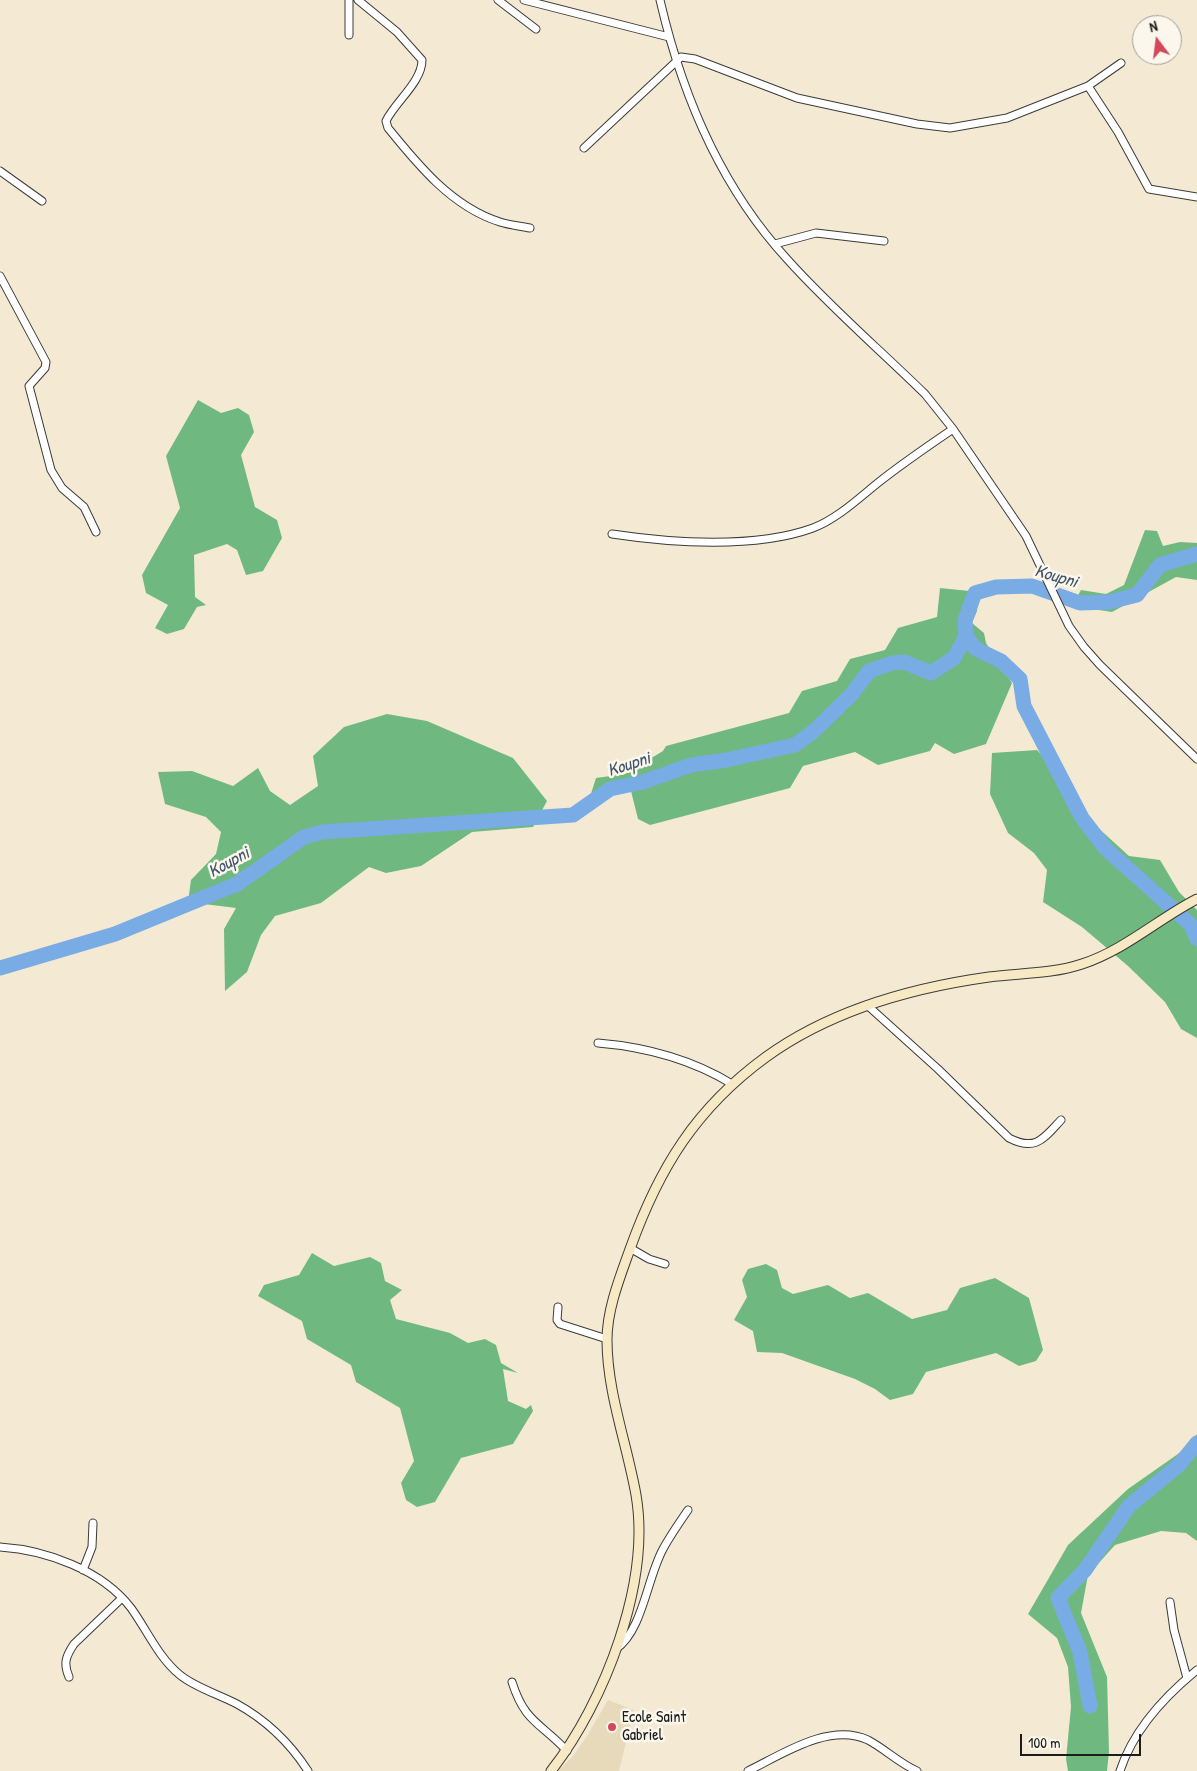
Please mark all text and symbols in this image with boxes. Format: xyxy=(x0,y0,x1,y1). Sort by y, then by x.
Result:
north arrow xyxy=(1132,15,1182,65)
text: N xyxy=(1147,16,1159,36)
water label: Koupni xyxy=(1032,561,1080,593)
water label: Koupni xyxy=(605,748,653,782)
water label: Koupni xyxy=(205,843,253,883)
place label: Ecole Saint Gabriel xyxy=(622,1708,686,1746)
marker: Ecole Saint Gabriel xyxy=(606,1721,618,1733)
scale bar xyxy=(1022,1724,1143,1756)
text: 100 m xyxy=(1028,1732,1061,1753)

